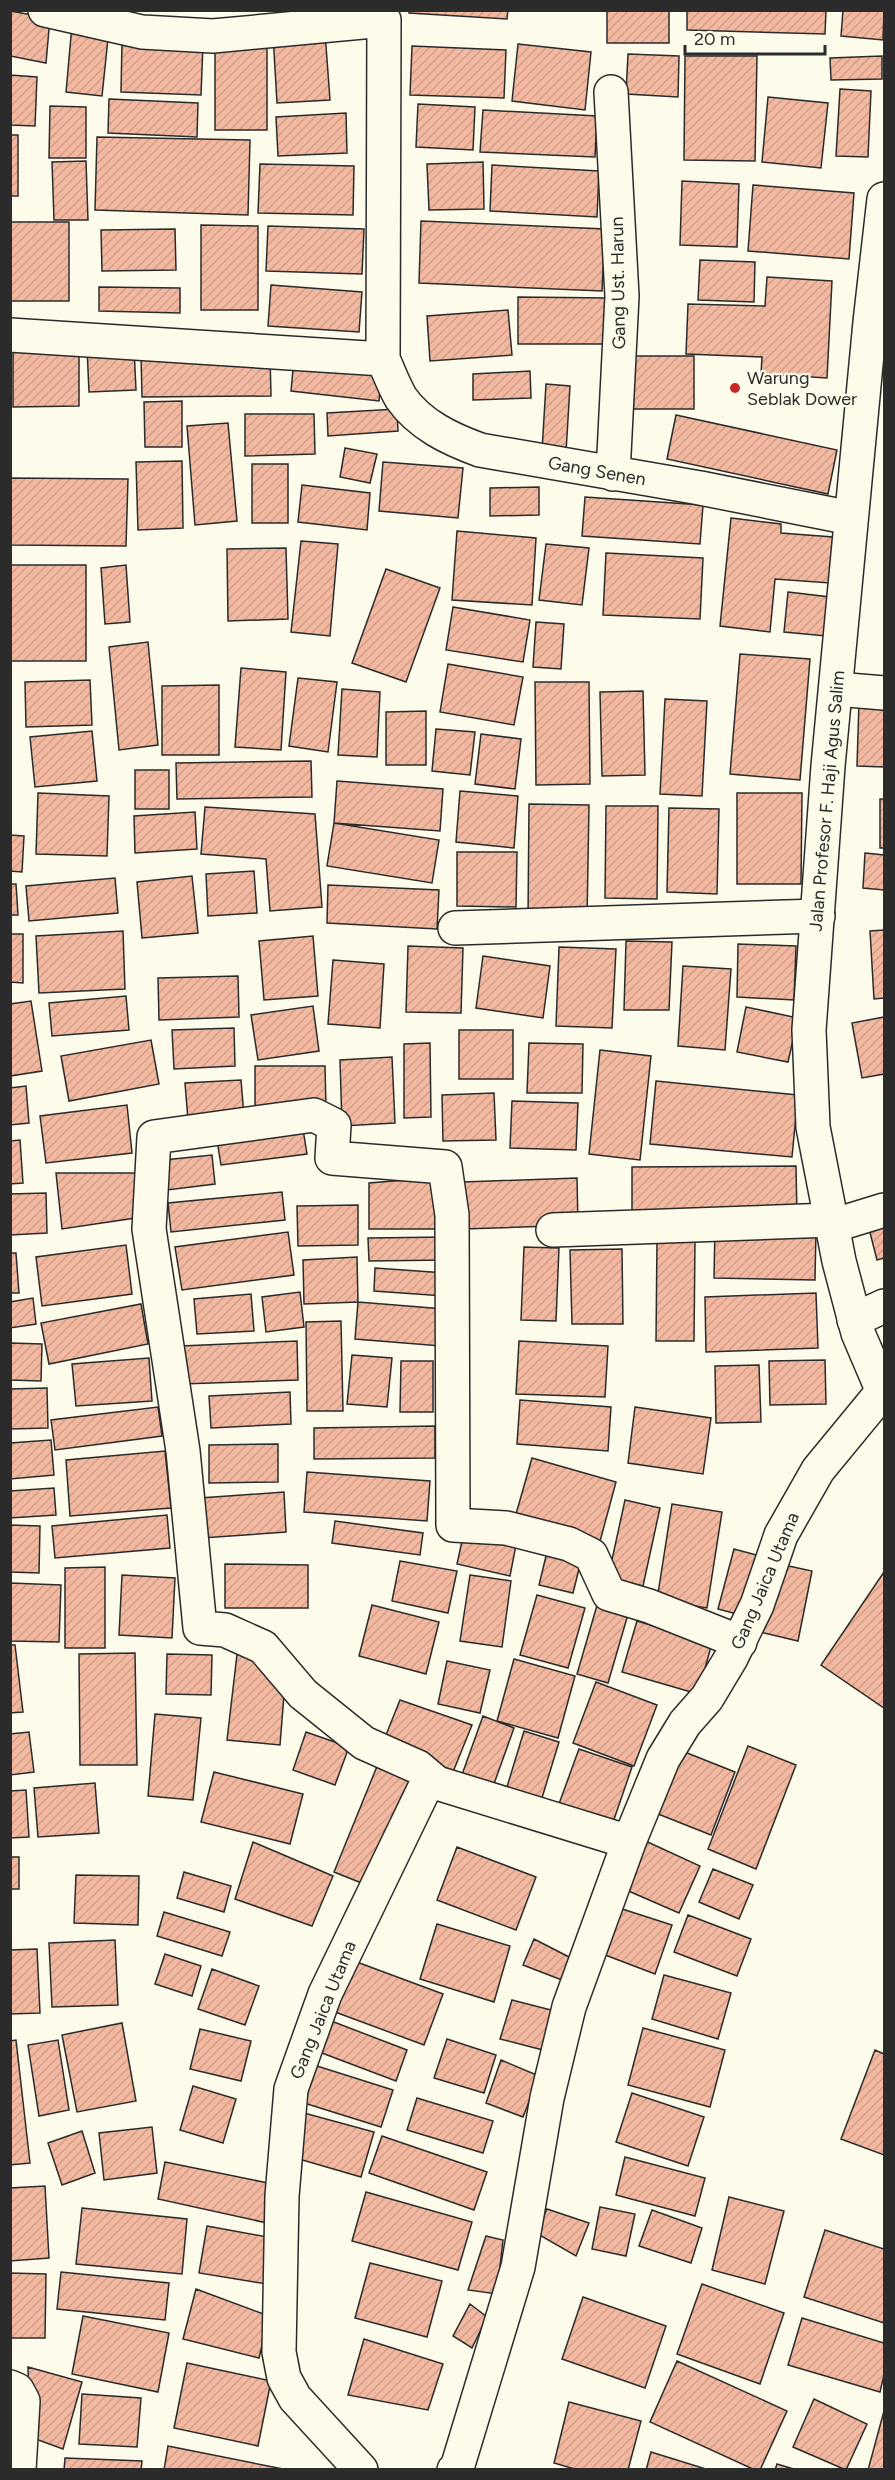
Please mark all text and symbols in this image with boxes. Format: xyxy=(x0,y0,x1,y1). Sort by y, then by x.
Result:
scale bar xyxy=(685,18,824,56)
text: 20 m xyxy=(694,28,735,50)
street label: Gang Ust. Harun xyxy=(606,216,630,350)
place label: Warung Seblak Dower xyxy=(747,367,857,410)
marker: Warung Seblak Dower xyxy=(728,381,742,395)
street label: Gang Senen xyxy=(546,452,648,490)
street label: Jalan Profesor F. Haji Agus Salim xyxy=(805,670,849,932)
street label: Gang Jaica Utama xyxy=(726,1509,804,1653)
street label: Gang Jaica Utama xyxy=(285,1938,361,2082)

